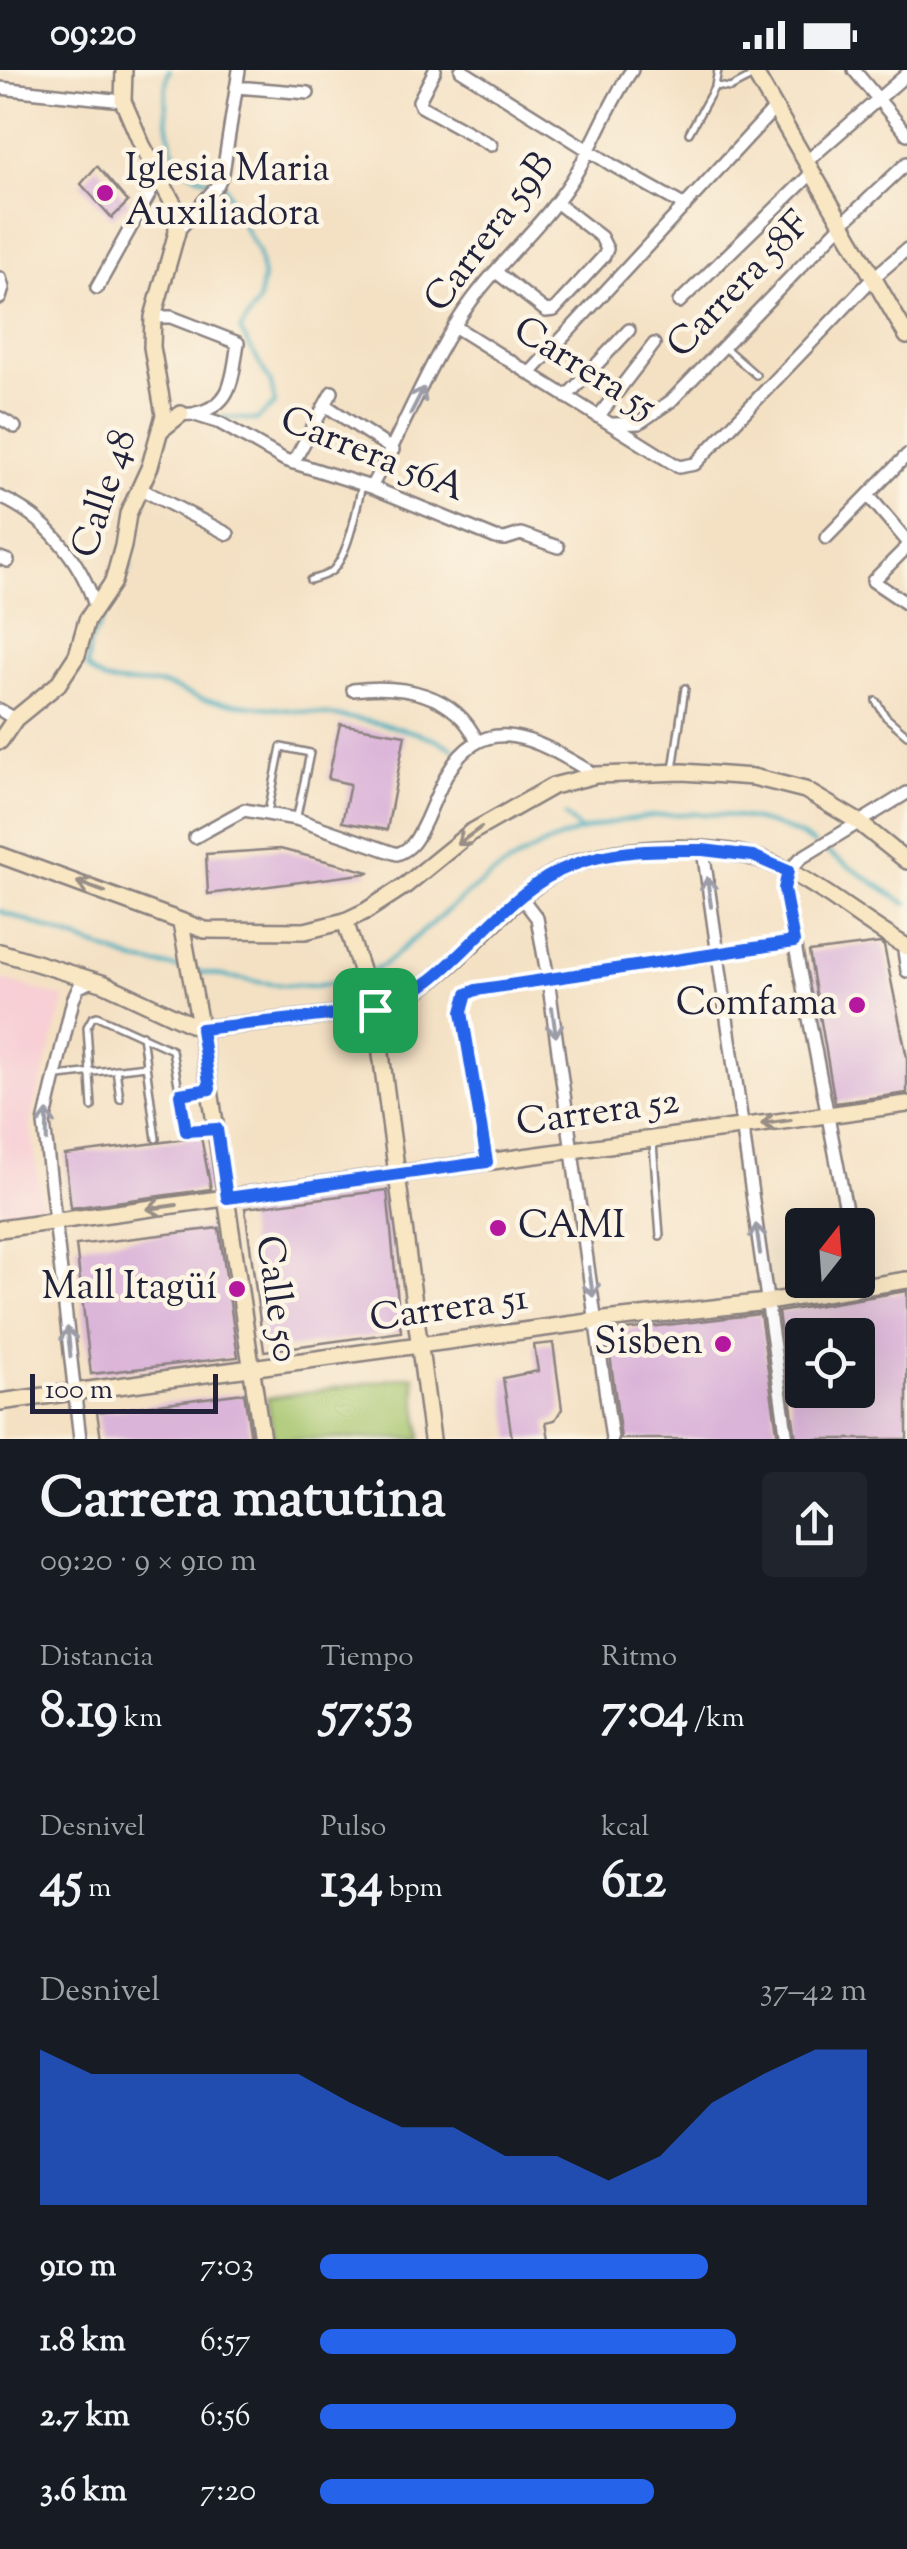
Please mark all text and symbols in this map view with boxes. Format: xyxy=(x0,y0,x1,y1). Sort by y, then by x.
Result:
text: 09:20 xyxy=(50,8,136,62)
street label: Carrera 59B xyxy=(413,141,569,325)
place label: Iglesia Maria Auxiliadora xyxy=(125,144,330,242)
marker: Iglesia Maria Auxiliadora xyxy=(94,182,116,204)
street label: Carrera 58F xyxy=(656,200,824,372)
street label: Carrera 55 xyxy=(502,305,666,435)
one-way arrow xyxy=(408,387,427,417)
street label: Carrera 56A xyxy=(271,394,473,518)
street label: Calle 48 xyxy=(60,423,152,565)
one-way arrow xyxy=(456,825,483,846)
one-way arrow xyxy=(699,876,717,908)
one-way arrow xyxy=(76,877,107,895)
pin xyxy=(333,968,418,1053)
place label: Comfama xyxy=(676,978,837,1032)
icon: arrive xyxy=(348,983,403,1038)
marker: Comfama xyxy=(846,994,868,1016)
one-way arrow xyxy=(546,1005,564,1038)
street label: Carrera 52 xyxy=(513,1076,683,1152)
one-way arrow xyxy=(37,1110,56,1142)
one-way arrow xyxy=(760,1113,792,1131)
one-way arrow xyxy=(147,1199,179,1217)
place label: CAMI xyxy=(518,1201,625,1255)
north arrow xyxy=(785,1208,875,1298)
map controls xyxy=(785,1208,875,1408)
marker: CAMI xyxy=(487,1217,509,1239)
one-way arrow xyxy=(749,1223,767,1255)
street label: Calle 50 xyxy=(239,1232,311,1366)
place label: Mall Itagüí xyxy=(42,1262,217,1316)
one-way arrow xyxy=(582,1265,600,1298)
street label: Carrera 51 xyxy=(366,1272,532,1348)
marker: Mall Itagüí xyxy=(226,1278,248,1300)
place label: Sisben xyxy=(594,1317,703,1371)
button: locate xyxy=(785,1318,875,1408)
one-way arrow xyxy=(59,1327,78,1359)
marker: Sisben xyxy=(712,1333,734,1355)
scale bar xyxy=(30,1369,218,1414)
text: 100 m xyxy=(45,1371,113,1411)
text: Carrera matutina xyxy=(40,1462,446,1541)
button: share xyxy=(762,1472,867,1577)
text: 09:20 · 9 × 910 m xyxy=(40,1539,257,1585)
text: Distancia xyxy=(40,1638,153,1678)
text: Tiempo xyxy=(321,1638,414,1678)
text: Ritmo xyxy=(601,1638,677,1678)
text: 8.19 xyxy=(40,1678,118,1750)
text: 57:53 xyxy=(321,1678,413,1750)
text: 7:04 xyxy=(601,1678,688,1750)
text: km xyxy=(118,1699,162,1739)
text: /km xyxy=(688,1699,745,1739)
text: Desnivel xyxy=(40,1808,145,1848)
text: Pulso xyxy=(321,1808,386,1848)
text: kcal xyxy=(601,1808,649,1848)
text: 45 xyxy=(40,1848,82,1920)
text: 134 xyxy=(321,1848,383,1920)
text: 612 xyxy=(601,1848,666,1920)
text: m xyxy=(82,1869,111,1909)
text: bpm xyxy=(383,1869,443,1909)
text: Desnivel xyxy=(40,1969,160,2015)
text: 37–42 m xyxy=(760,1969,867,2015)
text: 910 m xyxy=(40,2244,116,2290)
text: 7:03 xyxy=(200,2244,254,2290)
text: 1.8 km xyxy=(40,2319,126,2365)
text: 6:57 xyxy=(200,2319,251,2365)
text: 2.7 km xyxy=(40,2394,130,2440)
text: 6:56 xyxy=(200,2394,251,2440)
text: 3.6 km xyxy=(40,2469,127,2515)
text: 7:20 xyxy=(200,2469,256,2515)

